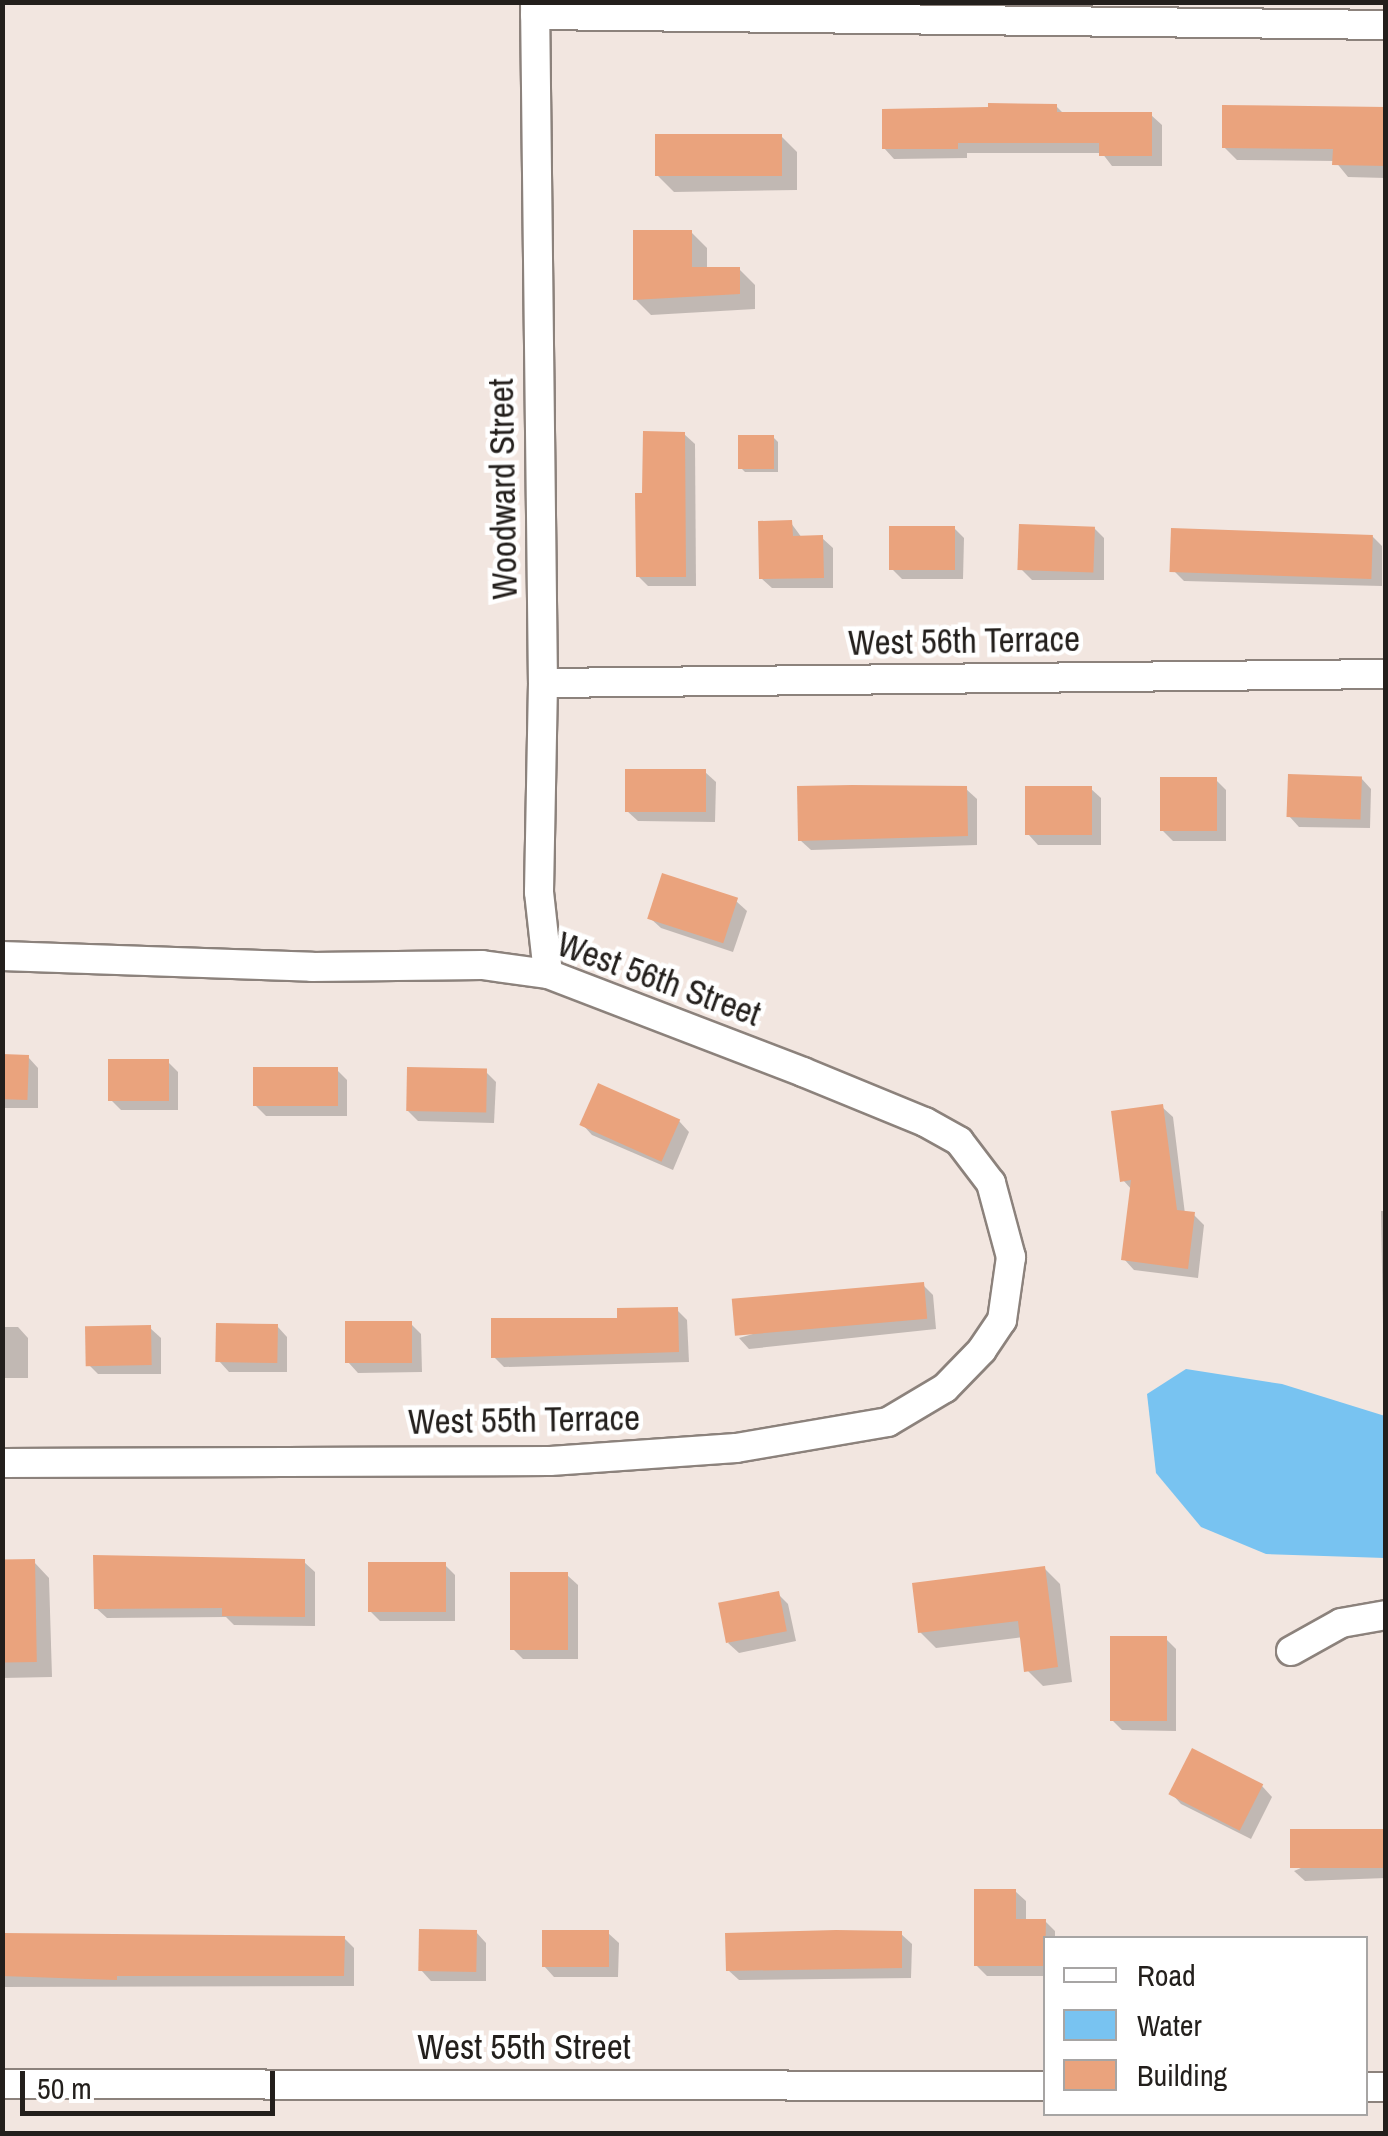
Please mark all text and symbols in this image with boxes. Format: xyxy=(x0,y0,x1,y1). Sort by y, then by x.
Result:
street label: Woodward Street xyxy=(480,378,526,600)
street label: West 56th Terrace xyxy=(847,618,1081,664)
street label: West 56th Street xyxy=(552,923,766,1035)
street label: West 55th Terrace xyxy=(407,1397,641,1443)
legend xyxy=(1043,1936,1368,2116)
text: Road xyxy=(1137,1955,1196,1995)
text: Water xyxy=(1137,2005,1202,2045)
street label: West 55th Street xyxy=(417,2026,631,2068)
scale bar xyxy=(25,2051,280,2113)
text: Building xyxy=(1137,2055,1227,2095)
text: 50 m xyxy=(37,2068,92,2108)

